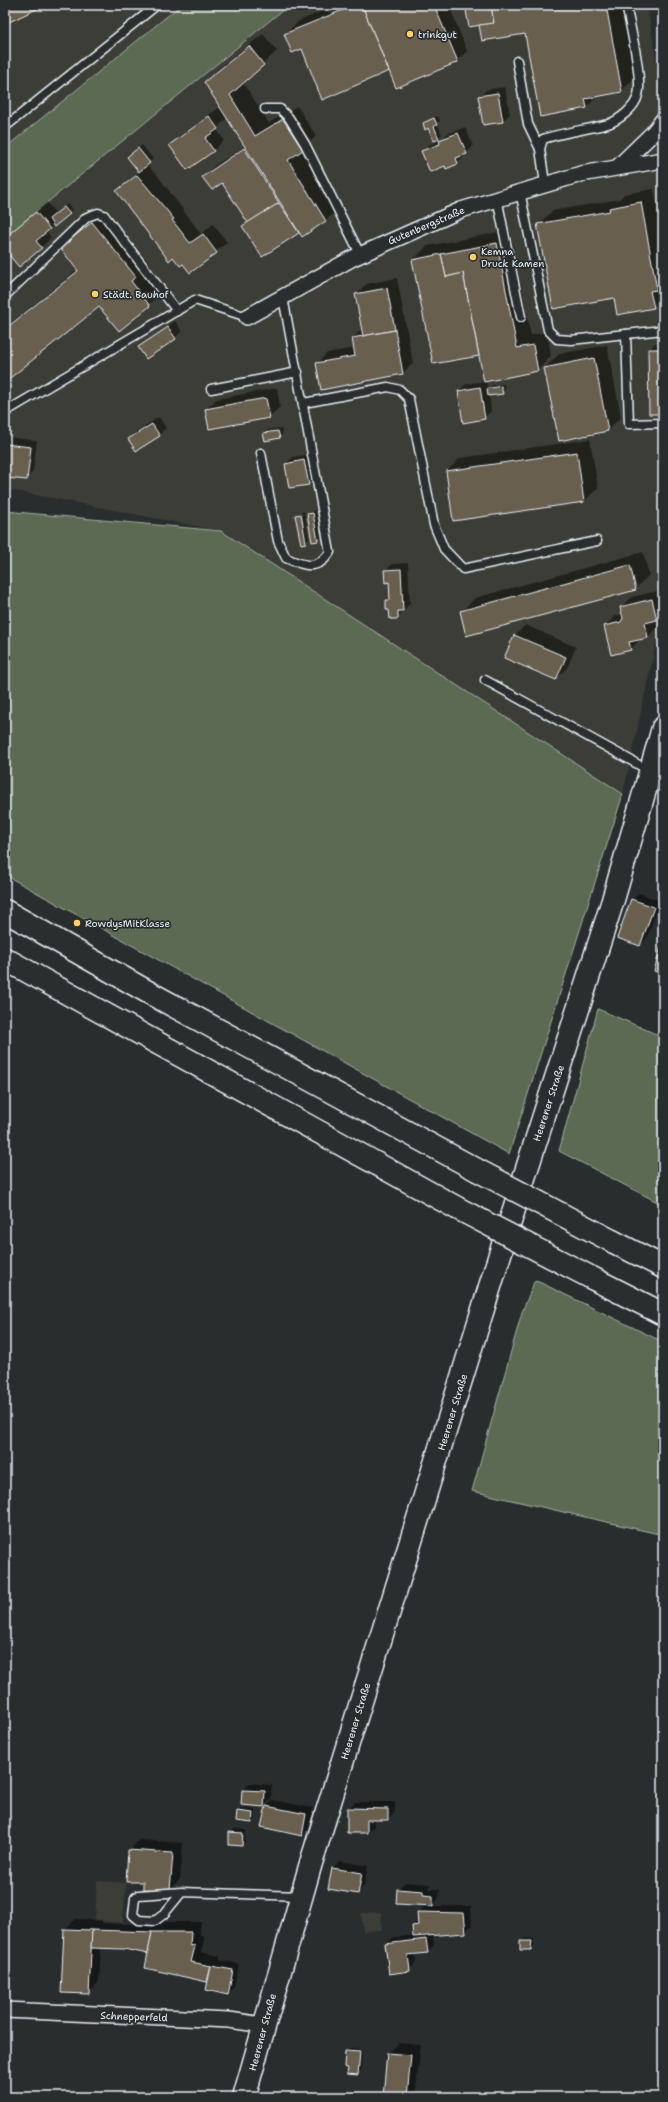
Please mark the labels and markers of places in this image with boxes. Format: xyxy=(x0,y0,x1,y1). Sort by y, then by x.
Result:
place label: trinkgut xyxy=(418,28,457,41)
marker: trinkgut xyxy=(405,29,415,39)
place label: Kemna Druck Kamen xyxy=(481,245,544,270)
marker: Kemna Druck Kamen xyxy=(468,252,478,262)
place label: Städt. Bauhof xyxy=(103,288,169,301)
marker: Städt. Bauhof xyxy=(90,289,100,299)
place label: RowdysMitKlasse xyxy=(85,917,170,930)
marker: RowdysMitKlasse xyxy=(72,918,82,928)

